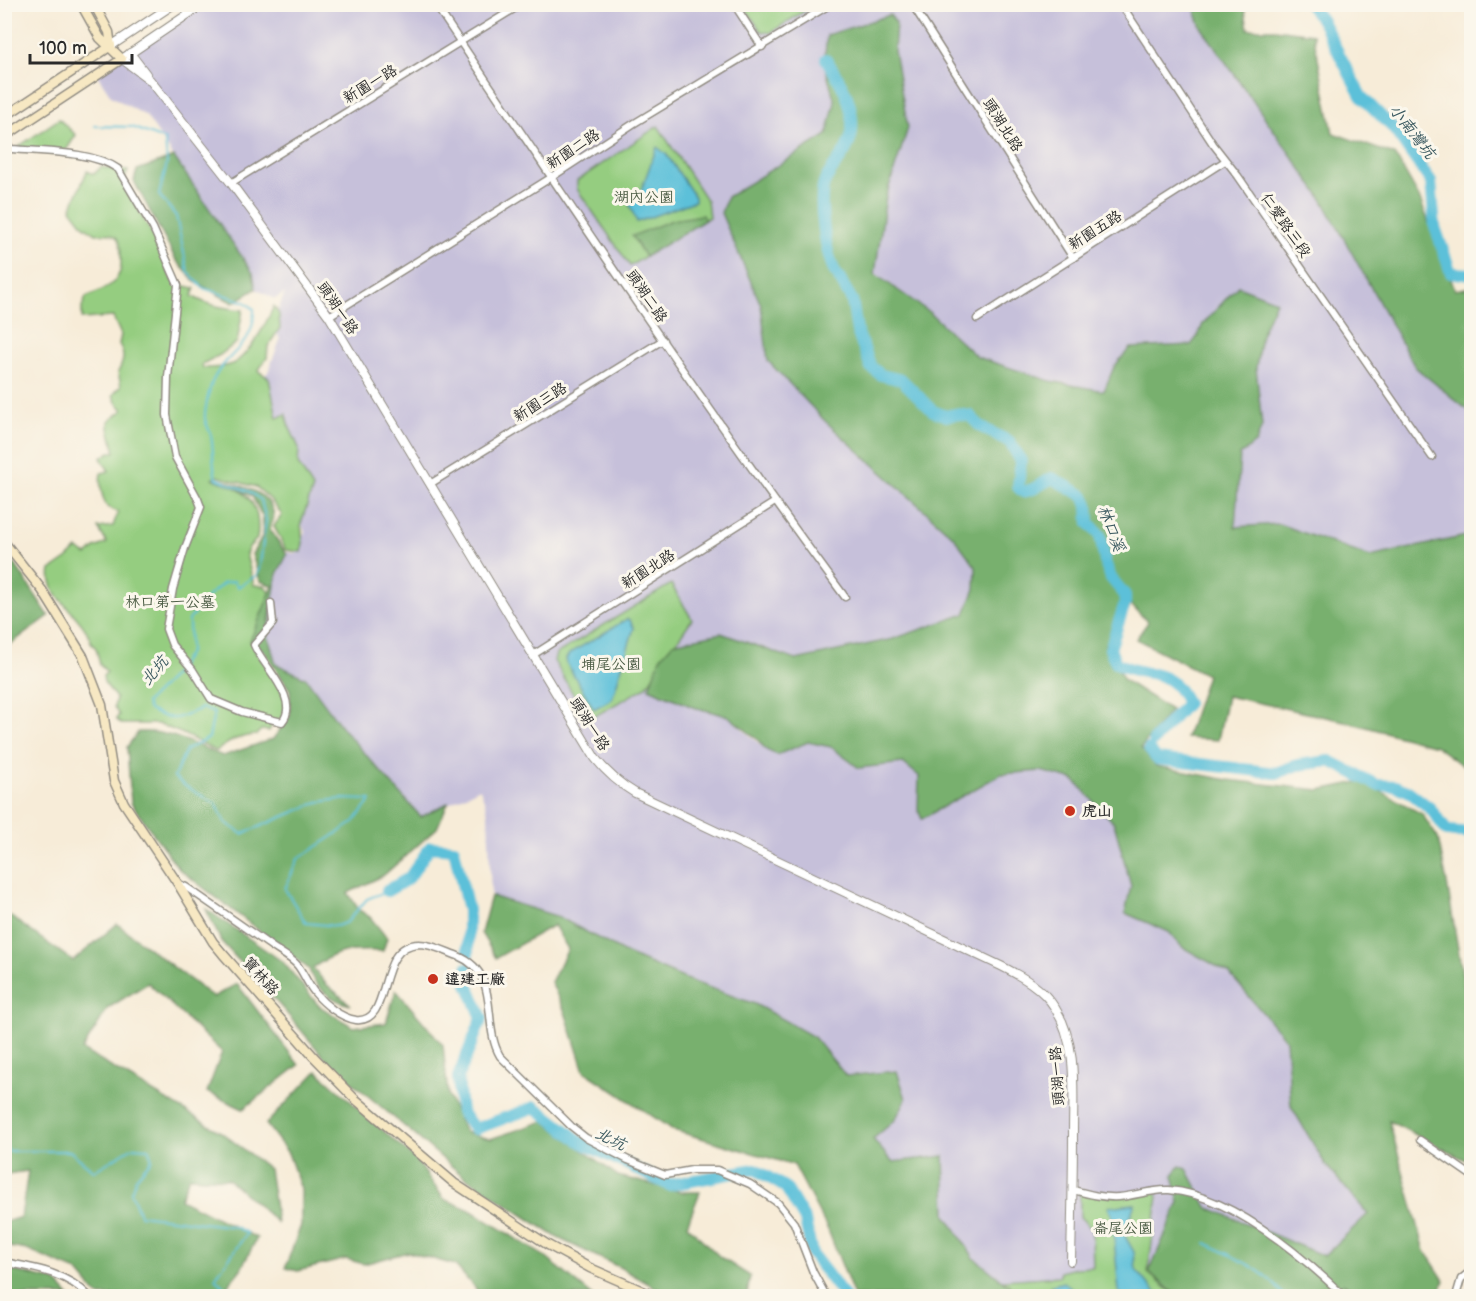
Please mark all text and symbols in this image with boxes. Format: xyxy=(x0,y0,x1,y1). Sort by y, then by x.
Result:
scale bar xyxy=(30,27,132,65)
text: 100 m xyxy=(39,38,87,59)
street label: 新園一路 xyxy=(340,61,401,108)
street label: 頭湖北路 xyxy=(979,95,1027,156)
water label: 小南灣坑 xyxy=(1385,101,1440,165)
street label: 新園二路 xyxy=(543,125,604,174)
park label: 湖內公園 xyxy=(614,188,674,207)
street label: 仁愛路三段 xyxy=(1256,189,1315,261)
street label: 新園五路 xyxy=(1065,206,1126,254)
street label: 頭湖二路 xyxy=(622,266,671,326)
street label: 頭湖一路 xyxy=(313,278,362,338)
street label: 新園三路 xyxy=(510,378,571,426)
water label: 林口溪 xyxy=(1093,503,1128,555)
street label: 新園北路 xyxy=(618,545,679,593)
park label: 林口第一公墓 xyxy=(125,593,215,612)
water label: 北坑 xyxy=(137,651,174,689)
park label: 埔尾公園 xyxy=(581,655,641,674)
street label: 頭湖一路 xyxy=(566,694,614,755)
place label: 虎山 xyxy=(1082,802,1112,821)
marker: 虎山 xyxy=(1063,804,1077,818)
street label: 寶林路 xyxy=(239,953,283,999)
place label: 違建工廠 xyxy=(445,970,505,989)
marker: 違建工廠 xyxy=(426,972,440,986)
street label: 頭湖一路 xyxy=(1046,1045,1069,1107)
water label: 北坑 xyxy=(592,1124,631,1156)
park label: 崙尾公園 xyxy=(1093,1219,1153,1238)

